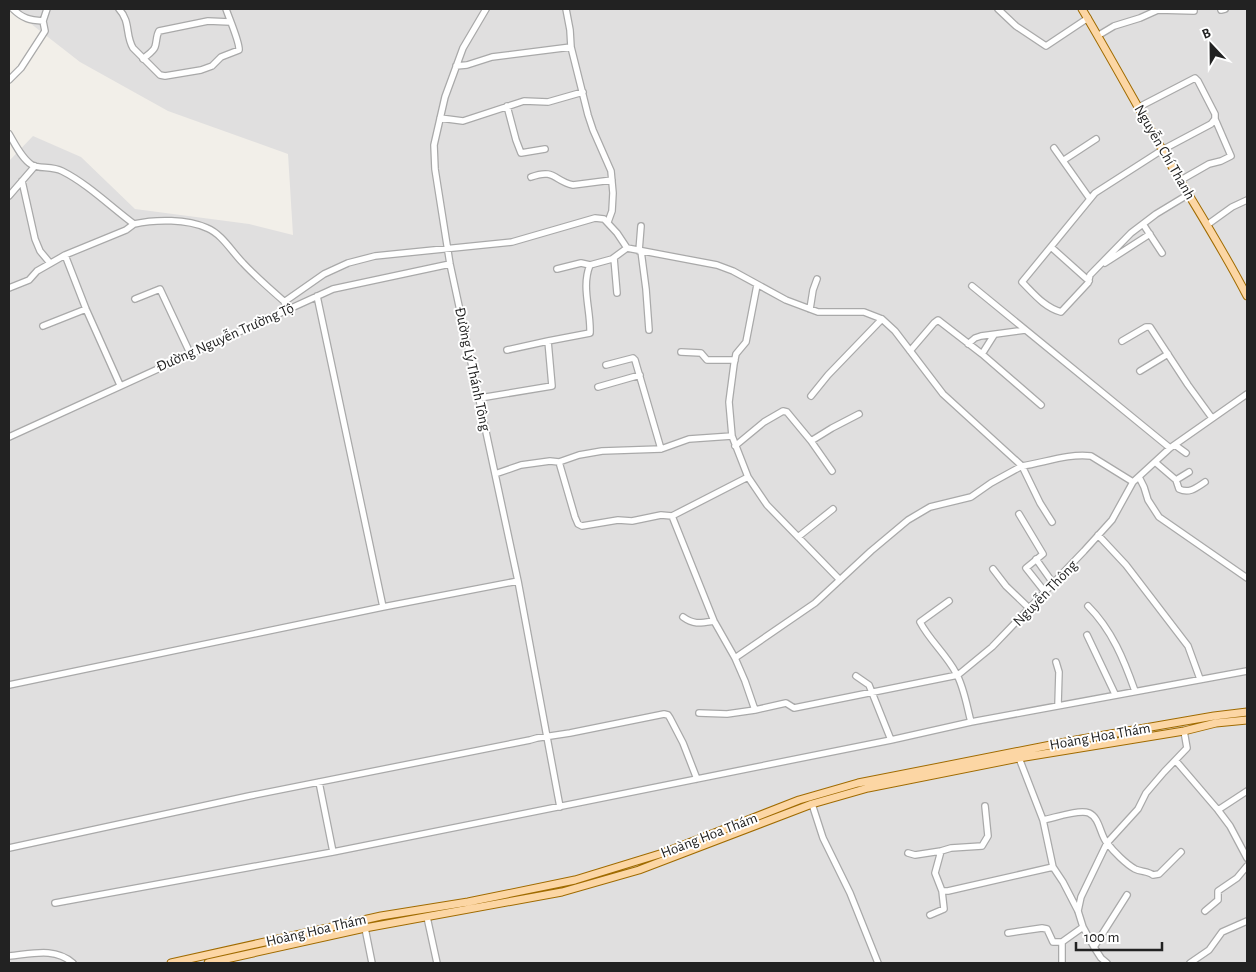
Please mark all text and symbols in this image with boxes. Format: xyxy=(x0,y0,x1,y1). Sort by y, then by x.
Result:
north arrow xyxy=(1186,20,1236,70)
text: B xyxy=(1200,26,1213,42)
street label: Nguyễn Chí Thanh xyxy=(1131,102,1199,202)
street label: Đường Nguyễn Trường Tộ xyxy=(154,299,296,375)
street label: Đường Lý Thánh Tông xyxy=(452,306,493,433)
street label: Nguyễn Thông xyxy=(1010,556,1081,629)
street label: Hoàng Hoa Thám xyxy=(1048,720,1152,753)
street label: Hoàng Hoa Thám xyxy=(659,810,760,861)
street label: Hoàng Hoa Thám xyxy=(265,912,368,949)
scale bar xyxy=(1076,920,1162,952)
text: 100 m xyxy=(1084,930,1119,945)

